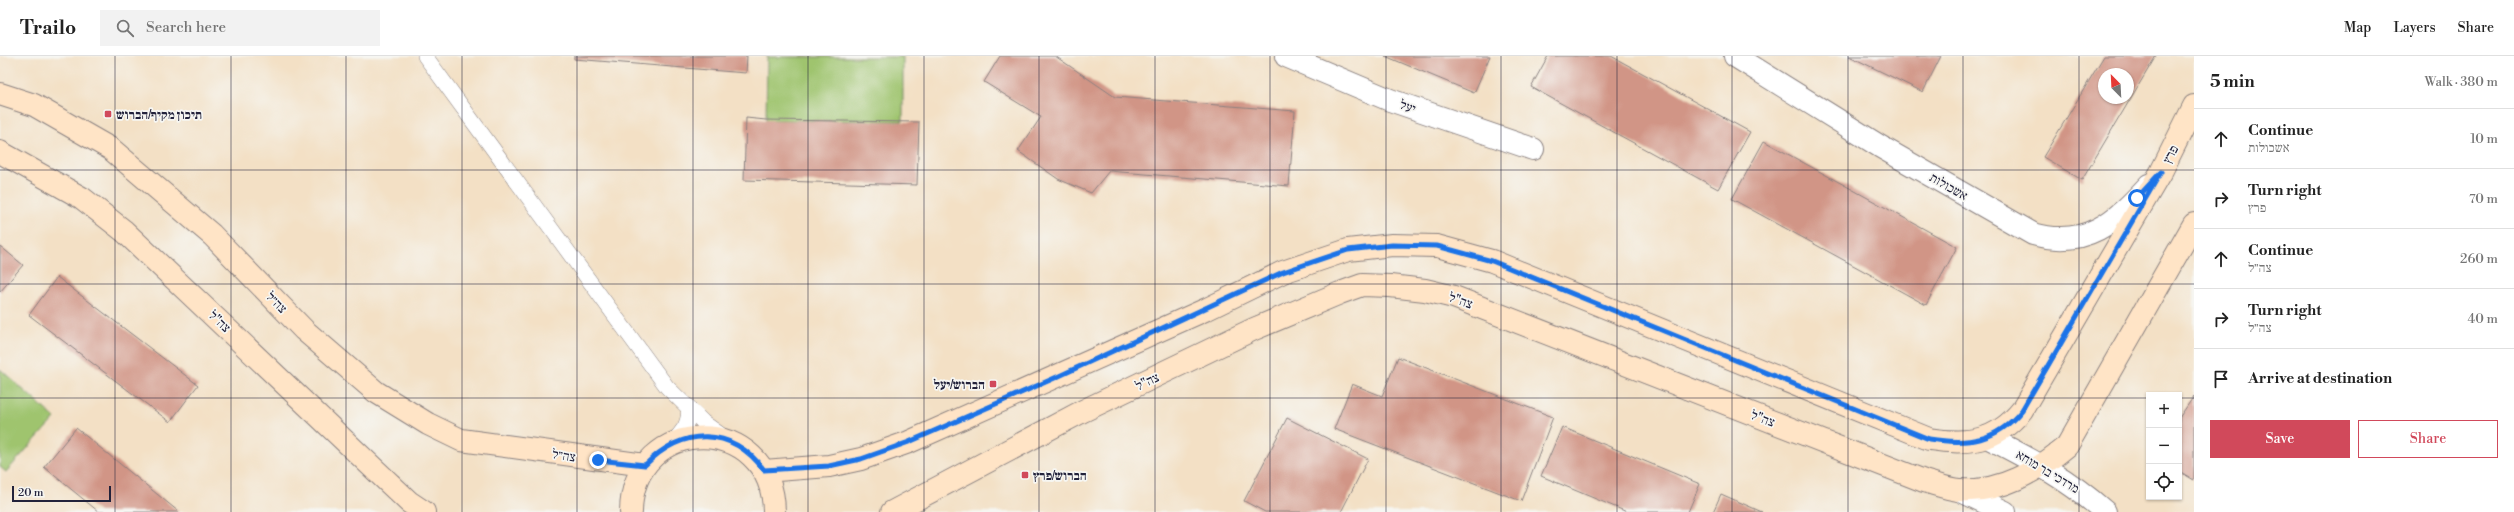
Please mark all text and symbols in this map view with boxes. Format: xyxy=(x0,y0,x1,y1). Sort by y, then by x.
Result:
search box xyxy=(100,10,380,46)
text: Trailo xyxy=(20,16,76,40)
icon: search xyxy=(114,17,136,39)
text: Search here xyxy=(146,18,226,37)
text: Map xyxy=(2344,19,2371,37)
text: Layers xyxy=(2393,19,2436,37)
text: Share xyxy=(2458,19,2494,37)
north arrow xyxy=(2098,68,2134,104)
text: 5 min xyxy=(2210,71,2255,93)
text: Walk · 380 m xyxy=(2424,74,2498,90)
street label: יעל xyxy=(1397,97,1418,117)
place label: תיכון מקיף/הברוש xyxy=(116,107,202,123)
marker: תיכון מקיף/הברוש xyxy=(103,109,113,119)
text: Continue xyxy=(2248,121,2313,140)
icon: ahead xyxy=(2210,128,2232,150)
text: 10 m xyxy=(2470,131,2498,147)
text: אשכולות xyxy=(2248,140,2290,156)
street label: פרץ xyxy=(2160,143,2182,166)
street label: אשכולות xyxy=(1926,170,1971,204)
text: Turn right xyxy=(2248,181,2322,200)
icon: right xyxy=(2210,188,2232,210)
route start xyxy=(2128,189,2146,207)
text: 70 m xyxy=(2469,191,2498,207)
text: פרץ xyxy=(2248,200,2266,216)
text: Continue xyxy=(2248,241,2313,260)
icon: ahead xyxy=(2210,248,2232,270)
text: 260 m xyxy=(2460,251,2498,267)
text: צה״ל xyxy=(2248,260,2272,276)
street label: צה״ל xyxy=(262,289,290,317)
street label: צה"ל xyxy=(1446,289,1475,313)
text: Turn right xyxy=(2248,301,2322,320)
street label: צה"ל xyxy=(205,307,234,336)
icon: right xyxy=(2210,308,2232,330)
text: 40 m xyxy=(2468,311,2498,327)
text: צה״ל xyxy=(2248,320,2272,336)
icon: arrive xyxy=(2210,368,2232,390)
street label: צה"ל xyxy=(1133,369,1162,394)
text: Arrive at destination xyxy=(2248,369,2392,388)
place label: הברוש/יעל xyxy=(934,377,985,393)
marker: הברוש/יעל xyxy=(988,379,998,389)
map controls xyxy=(2146,392,2182,500)
button: + xyxy=(2146,392,2182,428)
street label: צה"ל xyxy=(1748,407,1777,431)
button: Save xyxy=(2210,420,2350,458)
button: Share xyxy=(2358,420,2498,458)
button: − xyxy=(2146,428,2182,464)
street label: צה״ל xyxy=(551,446,577,466)
street label: מרדכי בר מוחא xyxy=(2013,447,2082,497)
route end xyxy=(589,451,607,469)
button: locate xyxy=(2146,464,2182,500)
place label: הברוש/פרץ xyxy=(1033,468,1087,484)
marker: הברוש/פרץ xyxy=(1020,470,1030,480)
scale bar xyxy=(12,484,111,503)
text: 20 m xyxy=(18,486,43,500)

